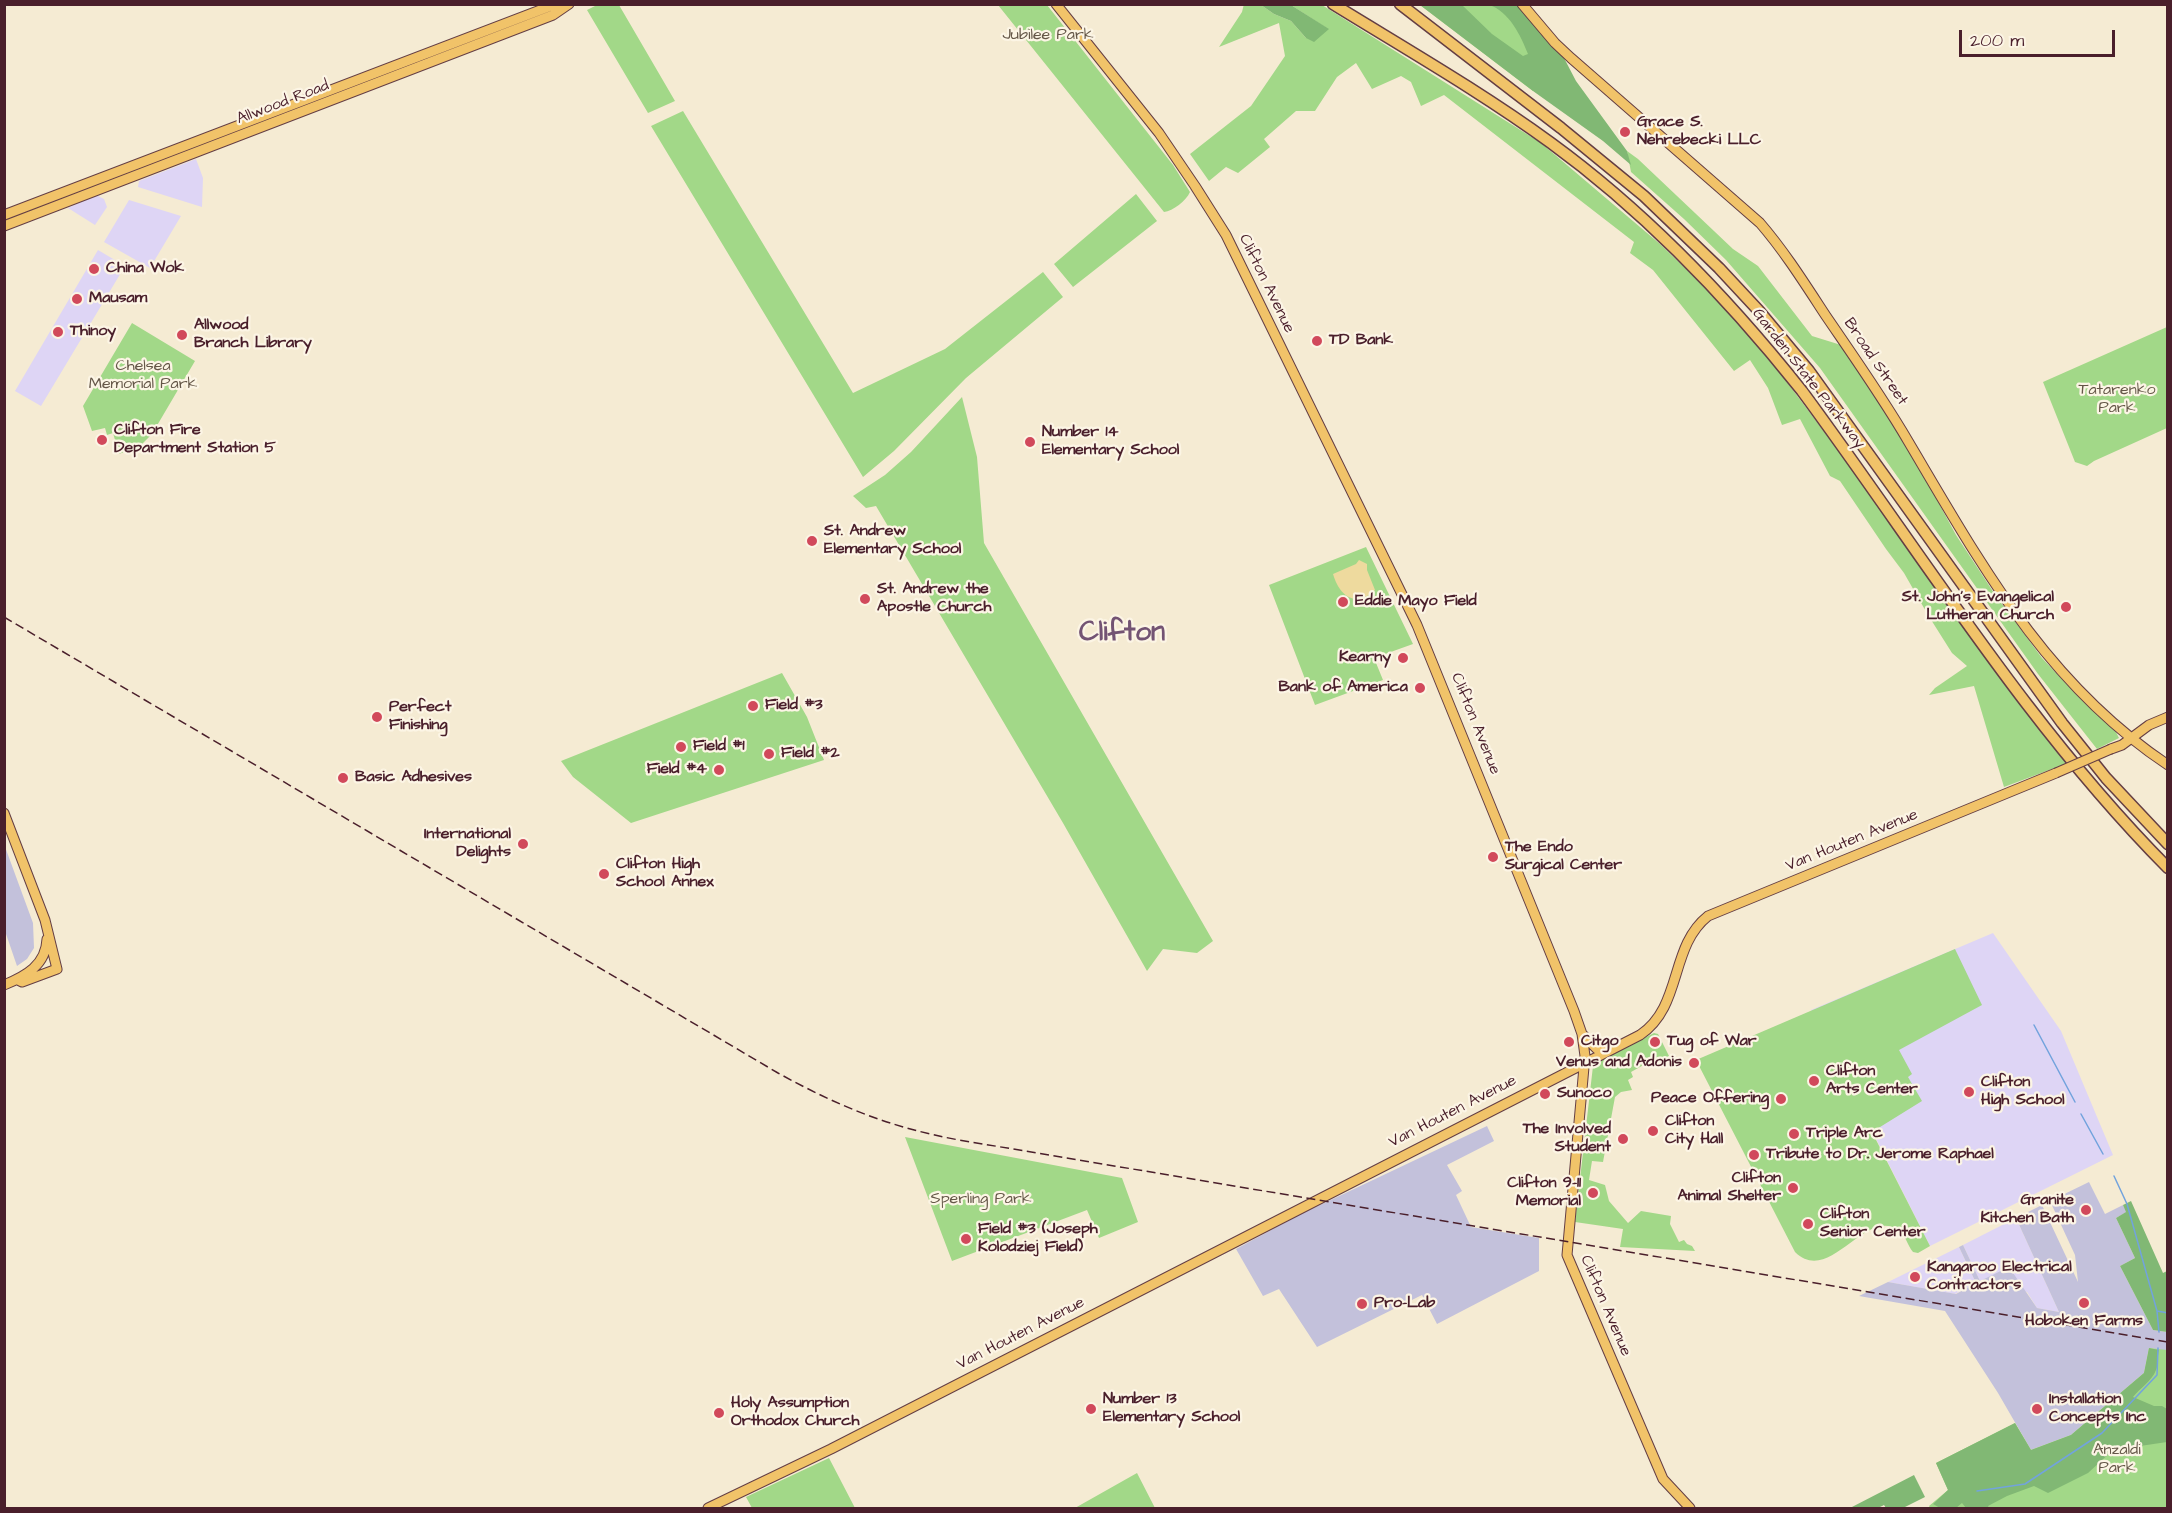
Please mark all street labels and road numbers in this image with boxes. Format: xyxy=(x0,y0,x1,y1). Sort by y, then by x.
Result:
street label: Allwood Road xyxy=(234,77,332,129)
street label: Clifton Avenue xyxy=(1234,231,1298,337)
street label: Garden State Parkway xyxy=(1747,305,1869,453)
street label: Broad Street xyxy=(1839,315,1911,409)
street label: Clifton Avenue xyxy=(1446,671,1504,777)
street label: Van Houten Avenue xyxy=(1783,806,1921,876)
street label: Van Houten Avenue xyxy=(1386,1071,1520,1153)
street label: Clifton Avenue xyxy=(1575,1253,1635,1359)
street label: Van Houten Avenue xyxy=(954,1293,1088,1375)

